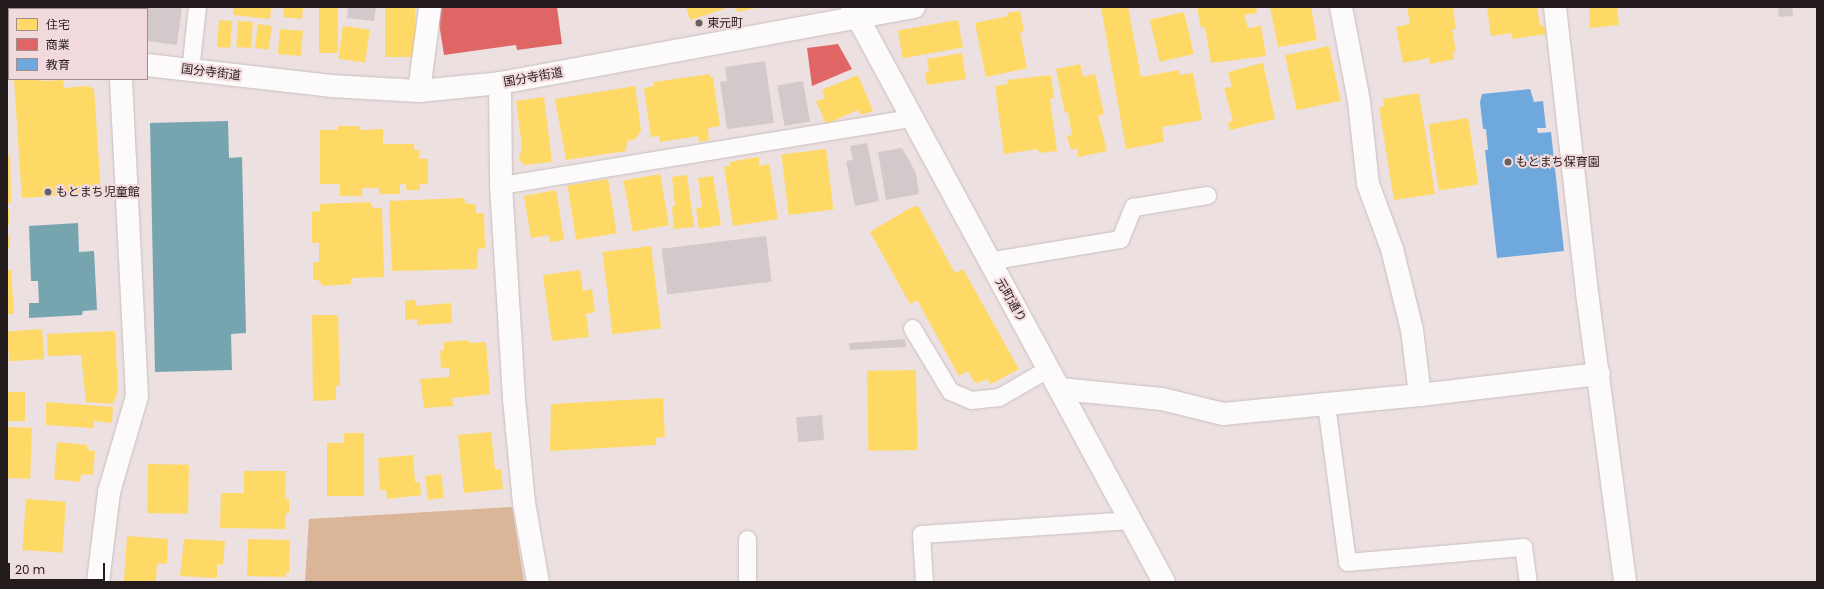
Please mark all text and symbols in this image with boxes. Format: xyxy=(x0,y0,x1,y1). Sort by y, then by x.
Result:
legend xyxy=(8,8,148,80)
text: 住宅 xyxy=(46,16,70,33)
place label: 東元町 xyxy=(707,16,743,30)
marker: 東元町 xyxy=(694,18,704,28)
text: 商業 xyxy=(46,36,70,53)
text: 教育 xyxy=(46,56,70,73)
street label: 国分寺街道 xyxy=(180,61,242,83)
street label: 国分寺街道 xyxy=(502,65,564,89)
place label: もとまち保育園 xyxy=(1516,155,1600,169)
marker: もとまち保育園 xyxy=(1503,157,1513,167)
place label: もとまち児童館 xyxy=(56,185,140,199)
marker: もとまち児童館 xyxy=(43,187,53,197)
street label: 元町通り xyxy=(993,276,1029,324)
scale bar xyxy=(10,555,107,581)
text: 20 m xyxy=(15,561,45,578)

